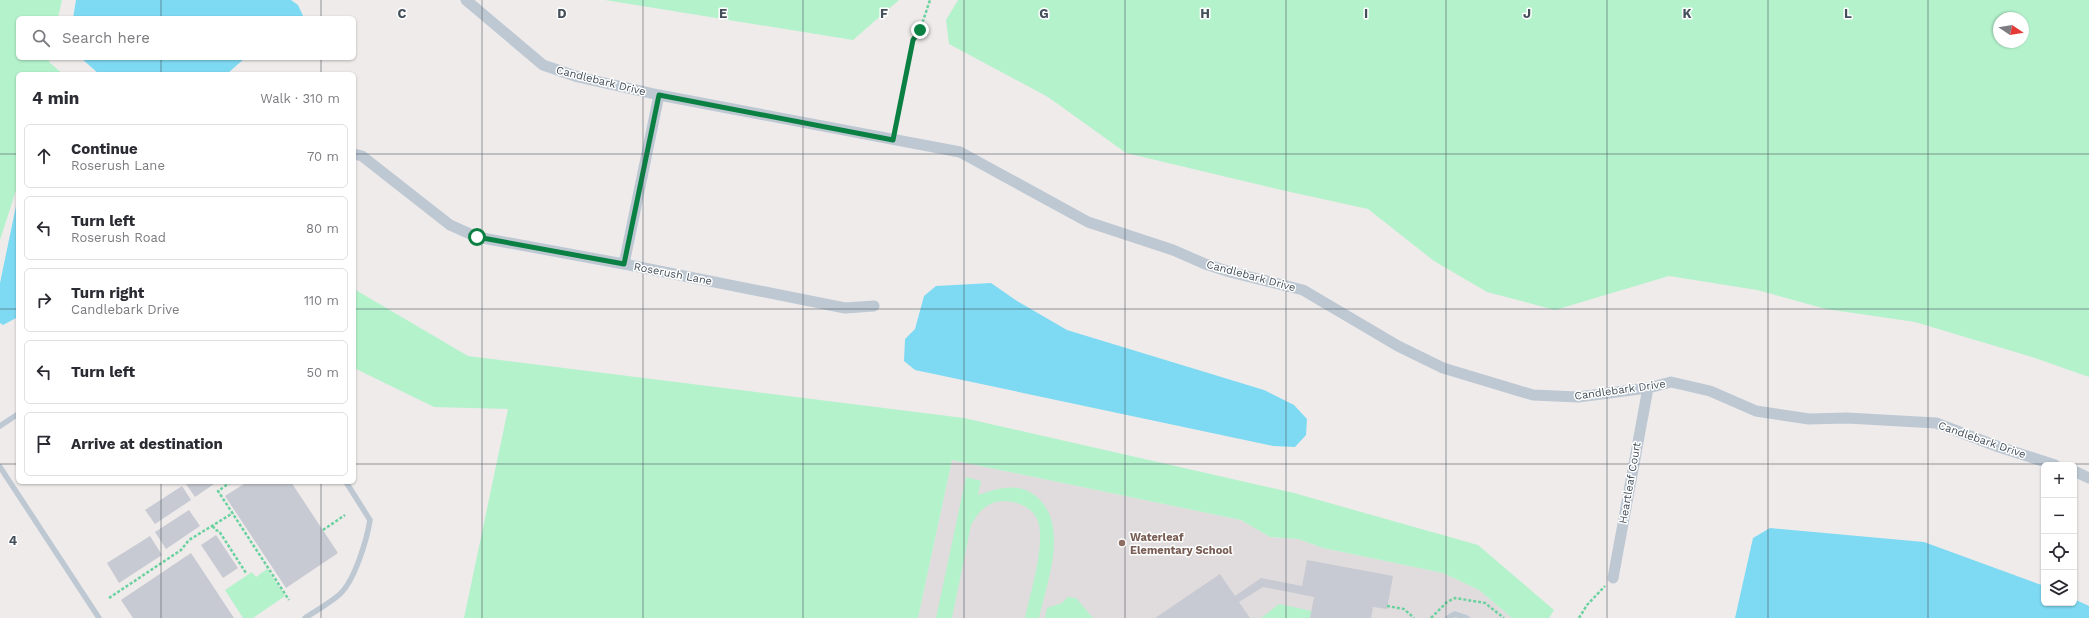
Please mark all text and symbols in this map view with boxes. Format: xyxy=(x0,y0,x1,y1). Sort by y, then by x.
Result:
text: C xyxy=(398,6,407,21)
text: D xyxy=(557,6,567,21)
text: E xyxy=(719,6,727,21)
text: F xyxy=(880,6,888,21)
text: G xyxy=(1039,6,1049,21)
text: H xyxy=(1200,6,1210,21)
text: I xyxy=(1364,6,1368,21)
text: J xyxy=(1523,6,1531,21)
text: K xyxy=(1682,6,1692,21)
text: L xyxy=(1844,6,1852,21)
north arrow xyxy=(1993,12,2029,48)
search box xyxy=(16,16,356,60)
route end xyxy=(911,21,929,39)
icon: search xyxy=(30,27,52,49)
text: Search here xyxy=(62,29,150,47)
street label: Candlebark Drive xyxy=(555,64,647,98)
text: 4 min xyxy=(32,88,79,108)
text: Walk · 310 m xyxy=(260,91,340,106)
text: Continue xyxy=(71,140,138,158)
icon: ahead xyxy=(33,145,55,167)
text: 70 m xyxy=(307,149,339,164)
text: Roserush Lane xyxy=(71,158,165,173)
text: Turn left xyxy=(71,212,135,230)
icon: left xyxy=(33,217,55,239)
text: 80 m xyxy=(306,221,339,236)
route start xyxy=(468,228,486,246)
text: Roserush Road xyxy=(71,230,166,245)
street label: Candlebark Drive xyxy=(1205,258,1297,294)
street label: Roserush Lane xyxy=(633,260,713,288)
text: Turn right xyxy=(71,284,144,302)
icon: right xyxy=(33,289,55,311)
text: 110 m xyxy=(304,293,339,308)
text: Candlebark Drive xyxy=(71,302,180,317)
icon: left xyxy=(33,361,55,383)
text: Turn left xyxy=(71,363,135,381)
text: 50 m xyxy=(307,365,339,380)
street label: Candlebark Drive xyxy=(1574,377,1666,403)
street label: Candlebark Drive xyxy=(1936,419,2028,461)
icon: arrive xyxy=(33,433,55,455)
text: Arrive at destination xyxy=(71,435,223,453)
street label: Heartleaf Court xyxy=(1616,441,1644,525)
map controls xyxy=(2041,462,2077,606)
button: + xyxy=(2041,462,2077,498)
button: − xyxy=(2041,498,2077,534)
place label: Waterleaf Elementary School xyxy=(1130,531,1233,557)
text: 4 xyxy=(9,533,18,548)
button: locate xyxy=(2041,534,2077,570)
marker: Waterleaf Elementary School xyxy=(1117,538,1127,548)
button: layers xyxy=(2041,570,2077,606)

